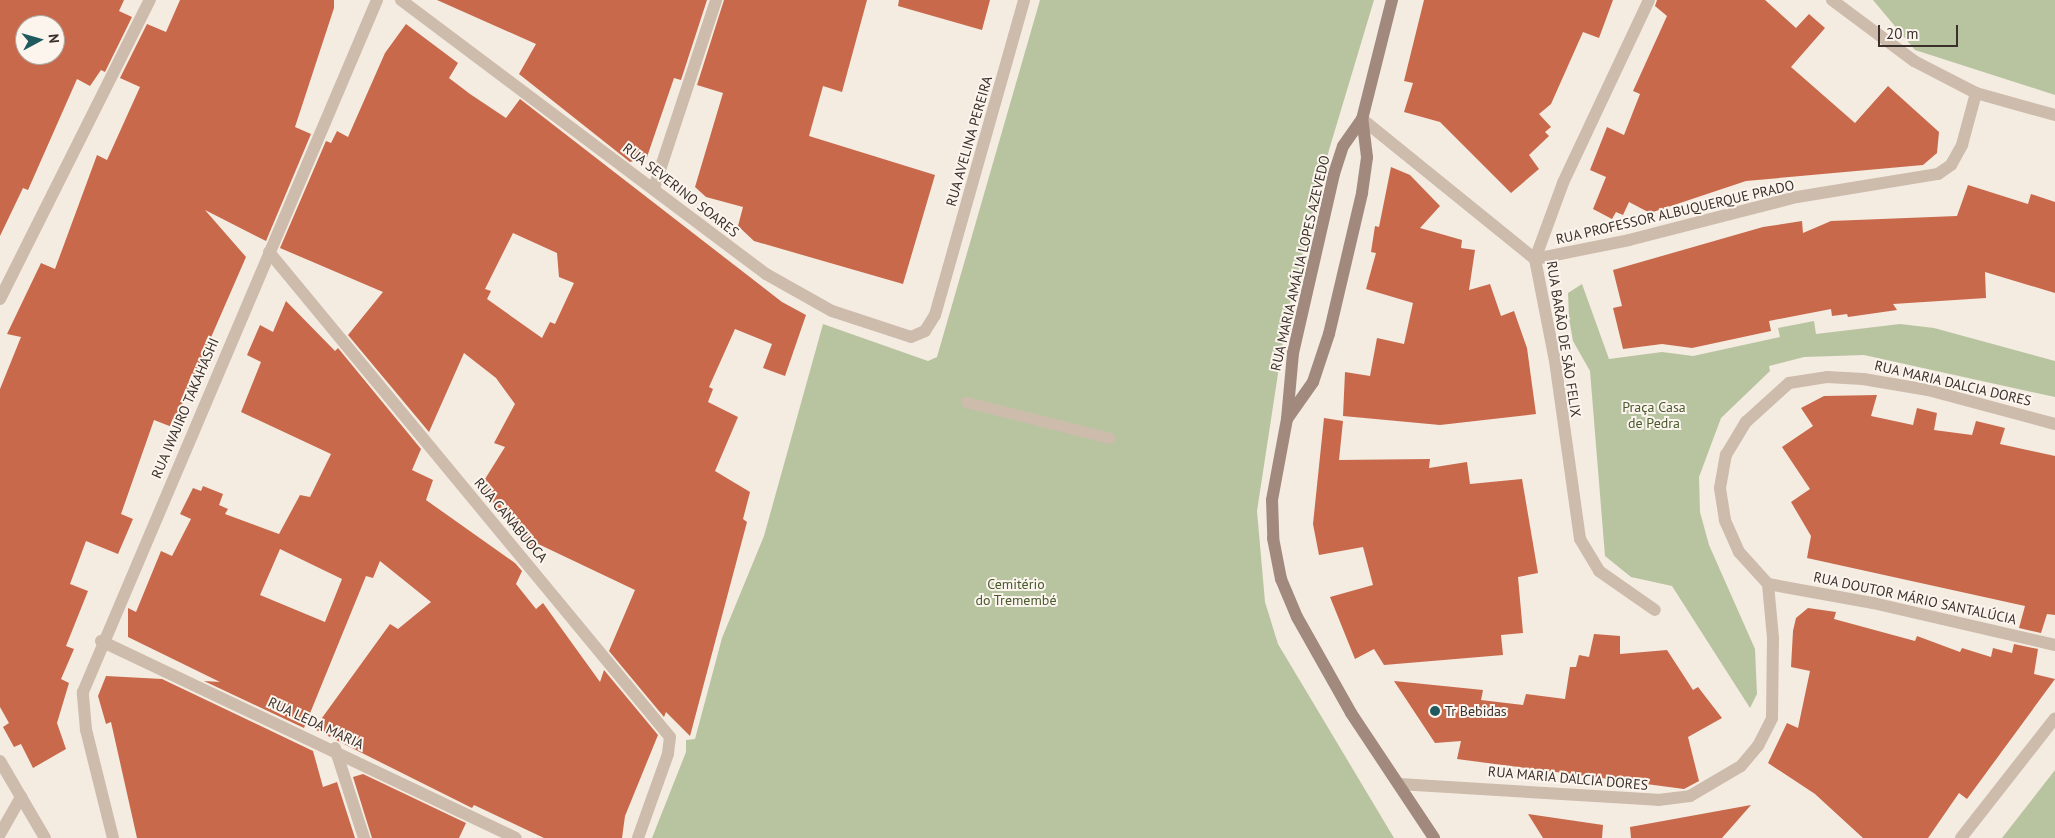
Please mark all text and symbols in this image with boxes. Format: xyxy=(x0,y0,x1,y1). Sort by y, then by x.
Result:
north arrow xyxy=(15,15,65,65)
scale bar xyxy=(1880,15,1960,47)
text: 20 m xyxy=(1886,24,1919,43)
text: N xyxy=(44,33,63,44)
street label: RUA AVELINA PEREIRA xyxy=(942,73,996,209)
street label: RUA SEVERINO SOARES xyxy=(619,139,743,241)
street label: RUA MARIA AMÁLIA LOPES AZEVEDO xyxy=(1267,152,1333,374)
street label: RUA PROFESSOR ALBUQUERQUE PRADO xyxy=(1554,176,1796,248)
street label: RUA BARÃO DE SÃO FELIX xyxy=(1543,259,1585,419)
street label: RUA IWAJIRO TAKAHASHI xyxy=(148,335,222,481)
street label: RUA MARIA DALCIA DORES xyxy=(1872,357,2034,409)
park label: Praça Casa de Pedra xyxy=(1622,399,1686,432)
street label: RUA CANABUOCA xyxy=(471,474,551,566)
street label: RUA DOUTOR MÁRIO SANTALÚCIA xyxy=(1812,568,2018,628)
park label: Cemitério do Tremembé xyxy=(975,576,1057,608)
street label: RUA LEDA MARIA xyxy=(265,693,367,753)
place label: Tr Bebidas xyxy=(1445,703,1507,719)
marker: Tr Bebidas xyxy=(1429,705,1441,717)
street label: RUA MARIA DALCIA DORES xyxy=(1486,763,1650,793)

